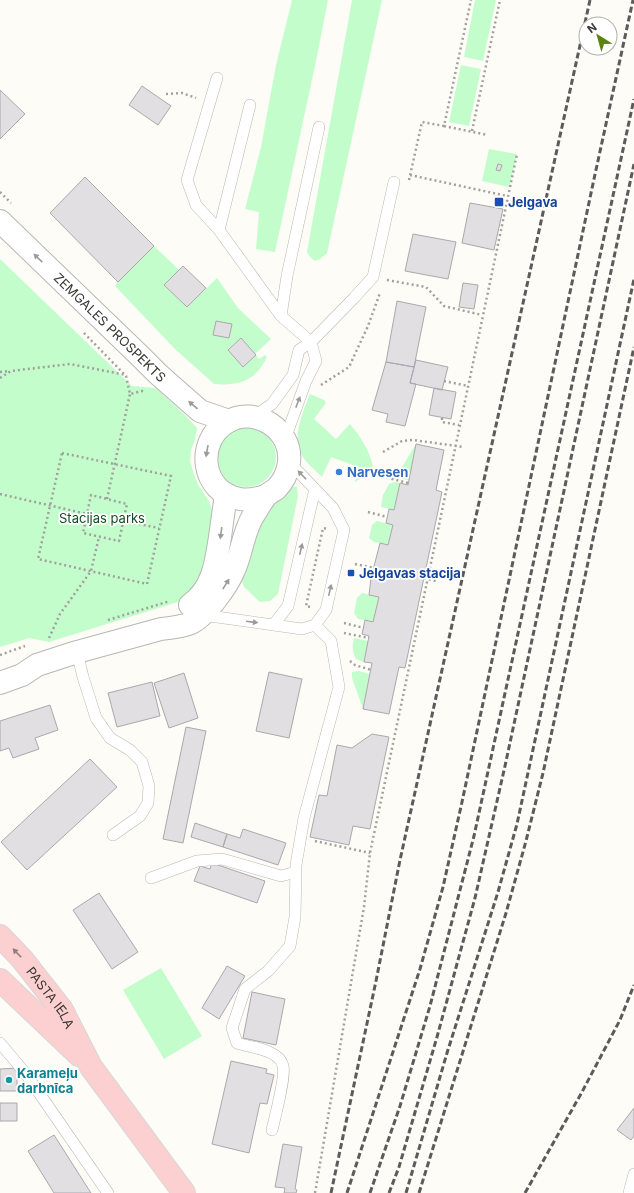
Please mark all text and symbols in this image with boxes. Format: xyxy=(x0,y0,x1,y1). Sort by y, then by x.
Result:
north arrow xyxy=(578,16,618,56)
text: N xyxy=(584,20,600,36)
place label: Jelgava xyxy=(508,194,558,210)
marker: Jelgava xyxy=(493,196,505,208)
one-way arrow xyxy=(33,253,43,263)
street label: ZEMGALES PROSPEKTS xyxy=(51,269,169,385)
one-way arrow xyxy=(296,396,302,408)
one-way arrow xyxy=(188,400,199,409)
one-way arrow xyxy=(204,445,210,458)
place label: Narvesen xyxy=(347,464,408,480)
marker: Narvesen xyxy=(334,467,344,477)
one-way arrow xyxy=(297,470,307,480)
park label: Stacijas parks xyxy=(59,510,145,526)
one-way arrow xyxy=(218,527,224,539)
one-way arrow xyxy=(298,543,304,556)
place label: Jelgavas stacija xyxy=(359,565,461,581)
marker: Jelgavas stacija xyxy=(346,568,356,578)
one-way arrow xyxy=(223,578,230,590)
one-way arrow xyxy=(328,584,334,596)
one-way arrow xyxy=(246,619,258,625)
one-way arrow xyxy=(12,948,21,958)
street label: PASTA IELA xyxy=(23,964,78,1031)
place label: Karameļu darbnīca xyxy=(17,1065,78,1096)
marker: Karameļu darbnīca xyxy=(4,1075,14,1085)

